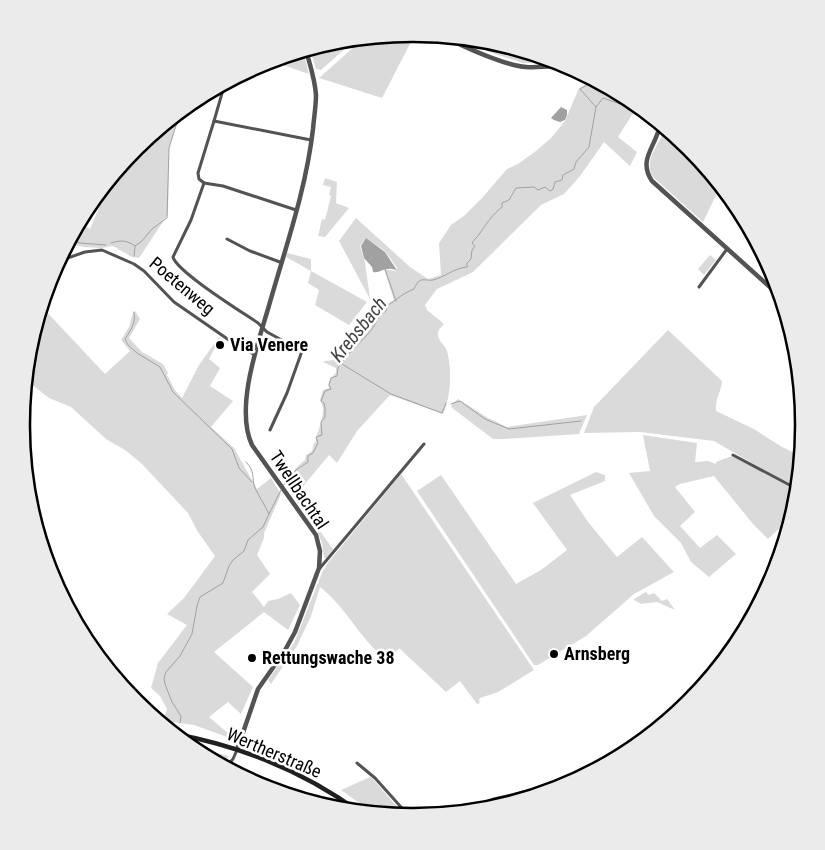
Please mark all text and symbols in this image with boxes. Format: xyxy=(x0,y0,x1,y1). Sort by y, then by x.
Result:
street label: Poetenweg xyxy=(145,252,219,319)
water label: Krebsbach xyxy=(325,292,392,366)
place label: Via Venere xyxy=(230,334,308,355)
marker: Via Venere xyxy=(214,339,226,351)
street label: Twellbachtal xyxy=(266,447,333,533)
place label: Arnsberg xyxy=(564,643,630,664)
place label: Rettungswache 38 xyxy=(262,647,395,668)
marker: Arnsberg xyxy=(548,648,560,660)
marker: Rettungswache 38 xyxy=(246,652,258,664)
street label: Wertherstraße xyxy=(224,723,325,782)

